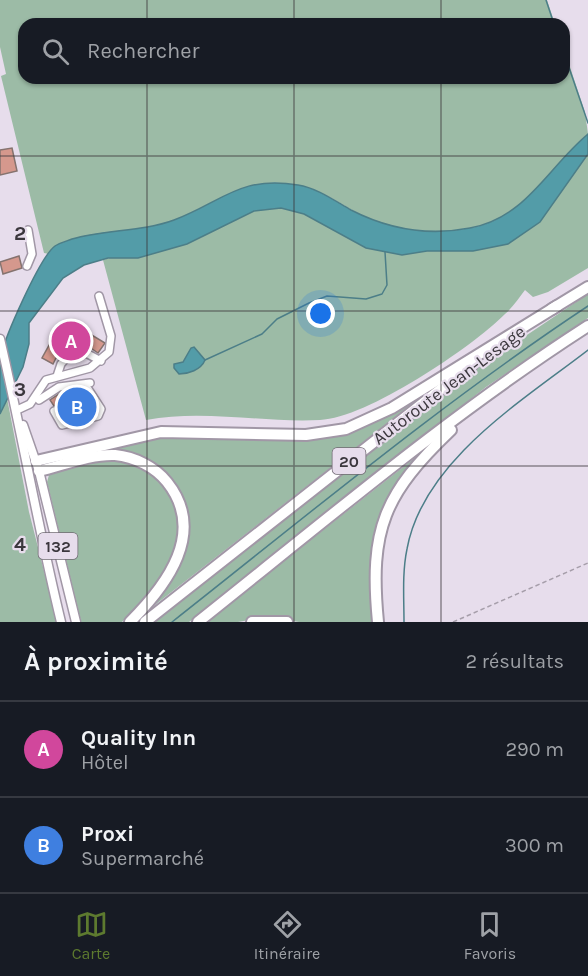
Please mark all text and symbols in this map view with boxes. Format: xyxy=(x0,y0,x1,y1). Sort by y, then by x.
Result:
search box xyxy=(18,18,570,84)
icon: search xyxy=(39,35,72,68)
text: Rechercher xyxy=(87,38,200,64)
text: 2 xyxy=(14,222,26,245)
your location xyxy=(306,299,335,328)
pin: A xyxy=(52,318,90,364)
street label: Autoroute Jean-Lesage xyxy=(368,320,530,450)
text: 3 xyxy=(14,378,26,401)
pin: B xyxy=(58,384,97,430)
road number: 20 xyxy=(332,448,366,474)
text: 4 xyxy=(14,533,26,556)
road number: 132 xyxy=(38,533,78,559)
text: À proximité xyxy=(24,646,168,677)
text: 2 résultats xyxy=(465,650,564,673)
text: Quality Inn xyxy=(81,725,196,751)
text: A xyxy=(37,738,50,761)
text: 290 m xyxy=(505,738,564,761)
text: Hôtel xyxy=(81,751,129,774)
text: Proxi xyxy=(81,821,134,847)
text: B xyxy=(37,834,50,857)
text: 300 m xyxy=(505,834,564,857)
text: Supermarché xyxy=(81,847,204,870)
tab: Carte xyxy=(72,908,110,963)
tab: Itinéraire xyxy=(254,908,320,963)
tab: Favoris xyxy=(464,908,516,963)

